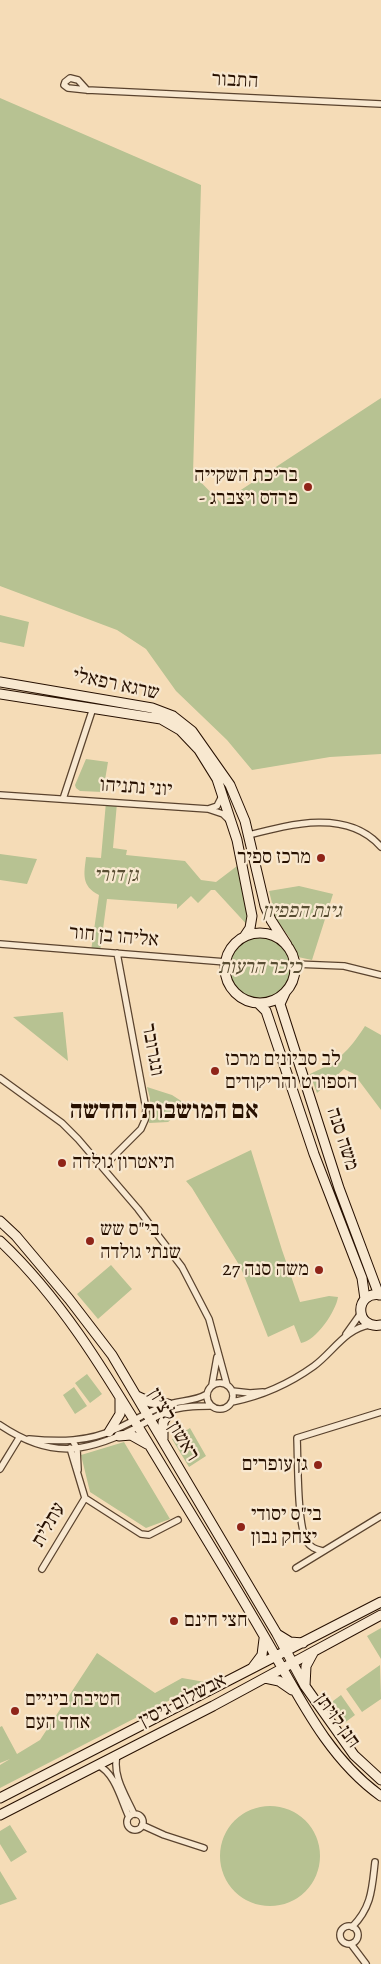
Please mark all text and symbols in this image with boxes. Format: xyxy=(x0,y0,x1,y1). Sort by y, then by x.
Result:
street label: התבור xyxy=(211,68,259,94)
place label: בריכת השקייה - פרדס ויצברג xyxy=(194,464,298,511)
marker: בריכת השקייה - פרדס ויצברג xyxy=(302,481,314,493)
street label: שרגא רפאלי xyxy=(70,664,162,706)
street label: יוני נתניהו xyxy=(99,773,173,803)
place label: מרכז ספיר xyxy=(237,846,311,870)
marker: מרכז ספיר xyxy=(315,852,327,864)
park label: גן דורי xyxy=(94,864,138,888)
park label: גינת הפפיון xyxy=(262,900,342,924)
street label: אליהו בן חור xyxy=(68,921,160,953)
park label: כיכר הרעות xyxy=(218,956,302,980)
street label: ונגרובר xyxy=(136,1022,168,1078)
place label: לב סביונים מרכז הספורט והריקודים xyxy=(225,1048,357,1095)
marker: לב סביונים מרכז הספורט והריקודים xyxy=(209,1065,221,1077)
district label: אם המושבות החדשה xyxy=(69,1097,259,1127)
street label: משה סנה xyxy=(321,1104,363,1174)
place label: תיאטרון גולדה xyxy=(72,1151,175,1175)
marker: תיאטרון גולדה xyxy=(56,1157,68,1169)
place label: בי"ס שש שנתי גולדה xyxy=(100,1218,181,1265)
marker: בי"ס שש שנתי גולדה xyxy=(84,1235,96,1247)
place label: משה סנה 27 xyxy=(222,1258,309,1282)
marker: משה סנה 27 xyxy=(313,1264,325,1276)
street label: ראשון לציון xyxy=(142,1384,204,1466)
place label: גן עופרים xyxy=(242,1453,308,1477)
marker: גן עופרים xyxy=(312,1459,324,1471)
street label: עתלית xyxy=(27,1499,71,1551)
place label: בי"ס יסודי יצחק נבון xyxy=(251,1503,322,1550)
marker: בי"ס יסודי יצחק נבון xyxy=(235,1521,247,1533)
place label: חצי חינם xyxy=(184,1609,248,1633)
marker: חצי חינם xyxy=(168,1615,180,1627)
street label: אבשלום גיסין xyxy=(135,1669,231,1733)
place label: חטיבת ביניים אחד העם xyxy=(25,1688,120,1735)
street label: חנן לויתן xyxy=(309,1689,365,1753)
marker: חטיבת ביניים אחד העם xyxy=(9,1705,21,1717)

